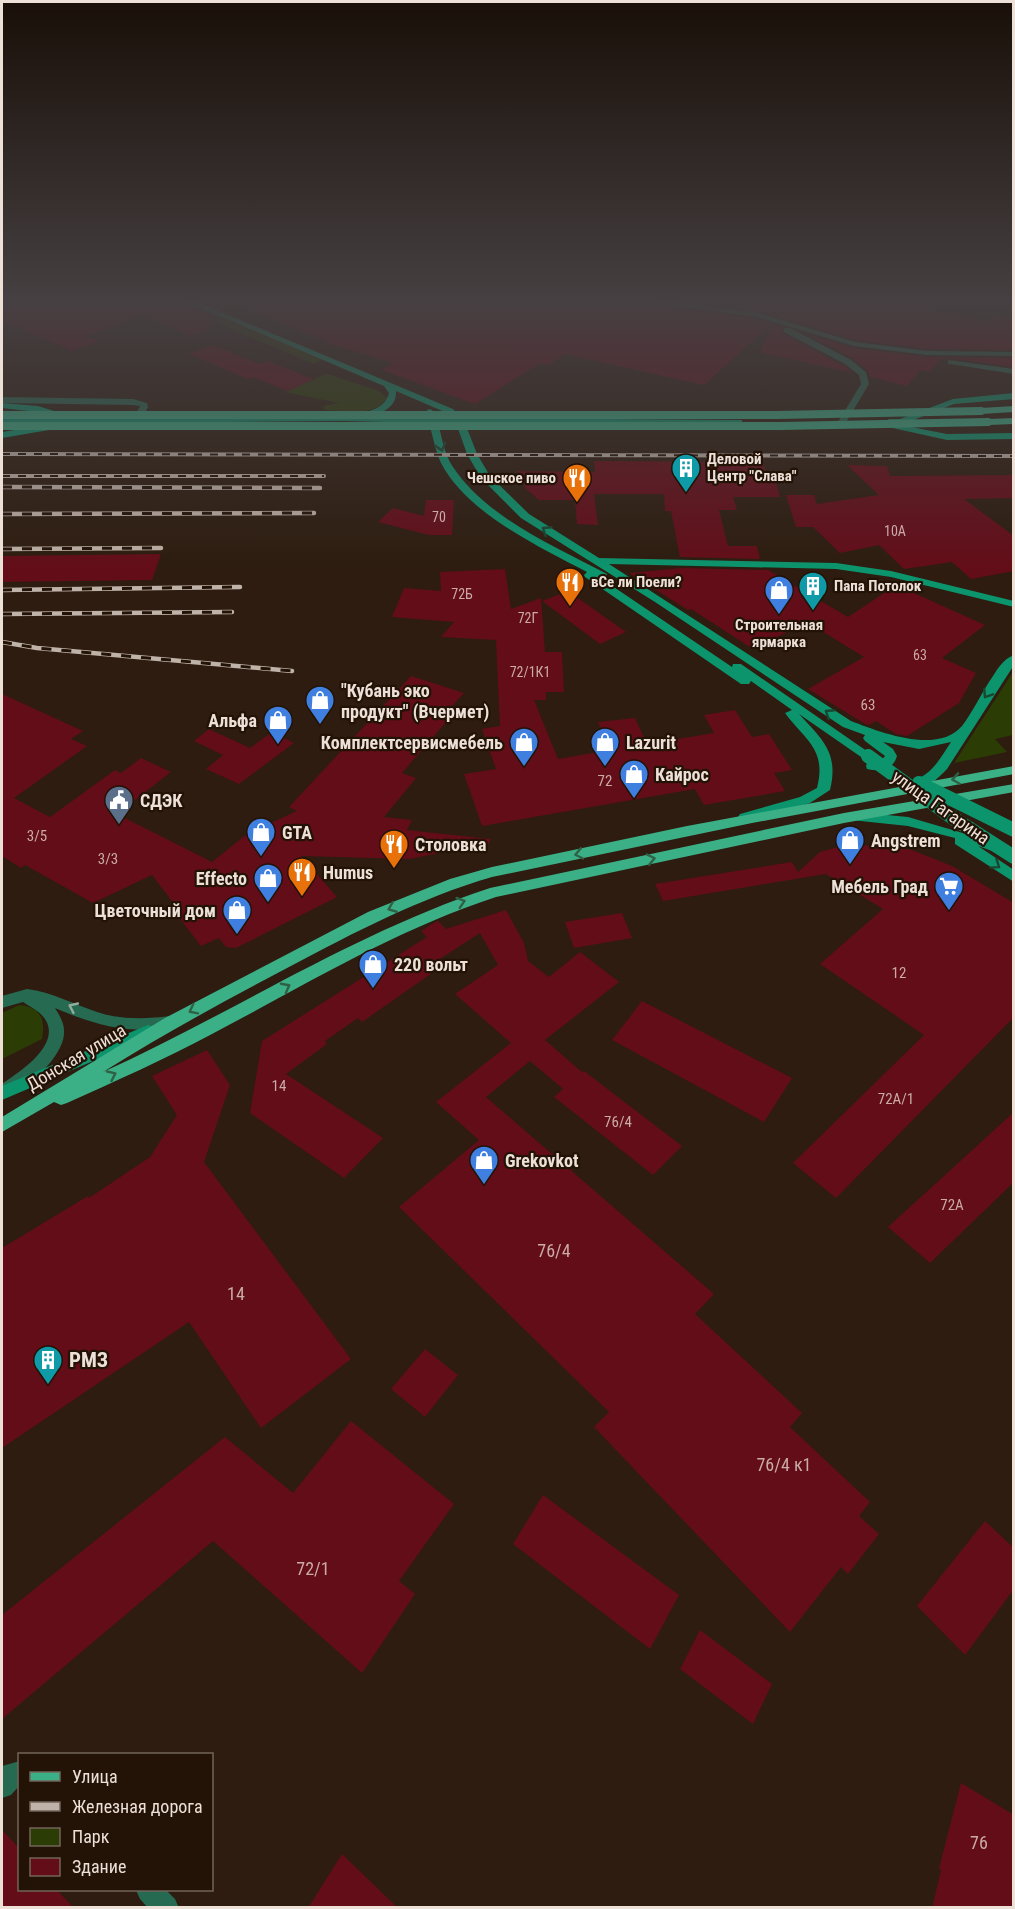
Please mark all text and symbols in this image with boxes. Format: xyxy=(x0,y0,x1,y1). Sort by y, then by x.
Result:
one-way arrow xyxy=(434,441,446,452)
place label: Деловой Центр "Слава" xyxy=(707,450,797,485)
building icon: Деловой Центр "Слава" xyxy=(670,452,702,494)
restaurant icon: Чешское пиво xyxy=(561,462,593,504)
place label: Чешское пиво xyxy=(467,469,556,487)
house number: 70 xyxy=(432,509,446,525)
house number: 10А xyxy=(884,523,906,539)
one-way arrow xyxy=(541,526,552,537)
restaurant icon: вСе ли Поели? xyxy=(554,566,586,608)
building icon: Папа Потолок xyxy=(797,570,829,612)
place label: вСе ли Поели? xyxy=(591,573,682,591)
shop icon: Строительная ярмарка xyxy=(763,574,795,616)
place label: Папа Потолок xyxy=(834,577,922,595)
house number: 72Б xyxy=(451,586,473,602)
house number: 72Г xyxy=(518,610,538,626)
place label: Строительная ярмарка xyxy=(735,616,823,651)
house number: 63 xyxy=(913,647,927,663)
house number: 72/1К1 xyxy=(510,664,550,680)
place label: "Кубань эко продукт" (Вчермет) xyxy=(341,680,489,723)
shop icon: "Кубань эко продукт" (Вчермет) xyxy=(304,684,336,726)
one-way arrow xyxy=(983,687,994,698)
house number: 63 xyxy=(861,696,875,714)
shop icon: Альфа xyxy=(262,704,294,746)
one-way arrow xyxy=(825,708,835,720)
place label: Альфа xyxy=(208,710,257,731)
shop icon: Комплектсервисмебель xyxy=(508,726,540,768)
shop icon: Lazurit xyxy=(589,726,621,768)
place label: Комплектсервисмебель xyxy=(321,732,503,753)
place label: Lazurit xyxy=(626,732,677,753)
shop icon: Кайрос xyxy=(618,758,650,800)
place label: Кайрос xyxy=(655,764,709,785)
street label: улица Гагарина xyxy=(888,766,994,848)
house number: 72 xyxy=(598,772,612,790)
one-way arrow xyxy=(951,773,960,785)
public building icon: СДЭК xyxy=(103,784,135,826)
place label: СДЭК xyxy=(140,790,183,811)
shop icon: GTA xyxy=(245,816,277,858)
place label: GTA xyxy=(282,822,312,843)
shop icon: Angstrem xyxy=(834,824,866,866)
house number: 3/5 xyxy=(27,827,47,845)
restaurant icon: Столовка xyxy=(378,828,410,870)
place label: Angstrem xyxy=(871,830,941,851)
place label: Столовка xyxy=(415,834,486,855)
one-way arrow xyxy=(574,847,584,860)
house number: 3/3 xyxy=(98,850,118,868)
one-way arrow xyxy=(646,853,656,866)
restaurant icon: Humus xyxy=(286,856,318,898)
one-way arrow xyxy=(989,858,1000,869)
shop icon: Effecto xyxy=(252,862,284,904)
place label: Humus xyxy=(323,862,373,883)
place label: Effecto xyxy=(196,868,247,889)
supermarket icon: Мебель Град xyxy=(933,870,965,912)
place label: Мебель Град xyxy=(831,876,928,897)
shop icon: Цветочный дом xyxy=(221,894,253,936)
one-way arrow xyxy=(455,897,466,909)
place label: Цветочный дом xyxy=(94,900,216,921)
one-way arrow xyxy=(388,901,399,913)
shop icon: 220 вольт xyxy=(357,948,389,990)
place label: 220 вольт xyxy=(394,954,468,975)
house number: 12 xyxy=(892,964,906,982)
one-way arrow xyxy=(280,983,290,994)
one-way arrow xyxy=(69,1003,80,1015)
one-way arrow xyxy=(189,1003,199,1014)
street label: Донская улица xyxy=(23,1019,129,1095)
one-way arrow xyxy=(105,1070,116,1082)
house number: 14 xyxy=(272,1077,286,1095)
house number: 72А/1 xyxy=(878,1090,914,1108)
house number: 76/4 xyxy=(604,1113,632,1131)
shop icon: Grekovkot xyxy=(468,1144,500,1186)
place label: Grekovkot xyxy=(505,1150,579,1171)
house number: 72А xyxy=(940,1196,964,1214)
house number: 76/4 xyxy=(537,1240,571,1261)
house number: 14 xyxy=(227,1283,245,1304)
building icon: РМЗ xyxy=(32,1344,64,1386)
place label: РМЗ xyxy=(69,1348,108,1372)
house number: 76/4 к1 xyxy=(756,1454,812,1475)
house number: 72/1 xyxy=(296,1558,330,1579)
legend xyxy=(18,1753,213,1891)
text: Улица xyxy=(72,1766,118,1787)
text: Железная дорога xyxy=(72,1796,203,1817)
text: Парк xyxy=(72,1826,110,1847)
house number: 76 xyxy=(970,1832,988,1853)
text: Здание xyxy=(72,1856,126,1877)

